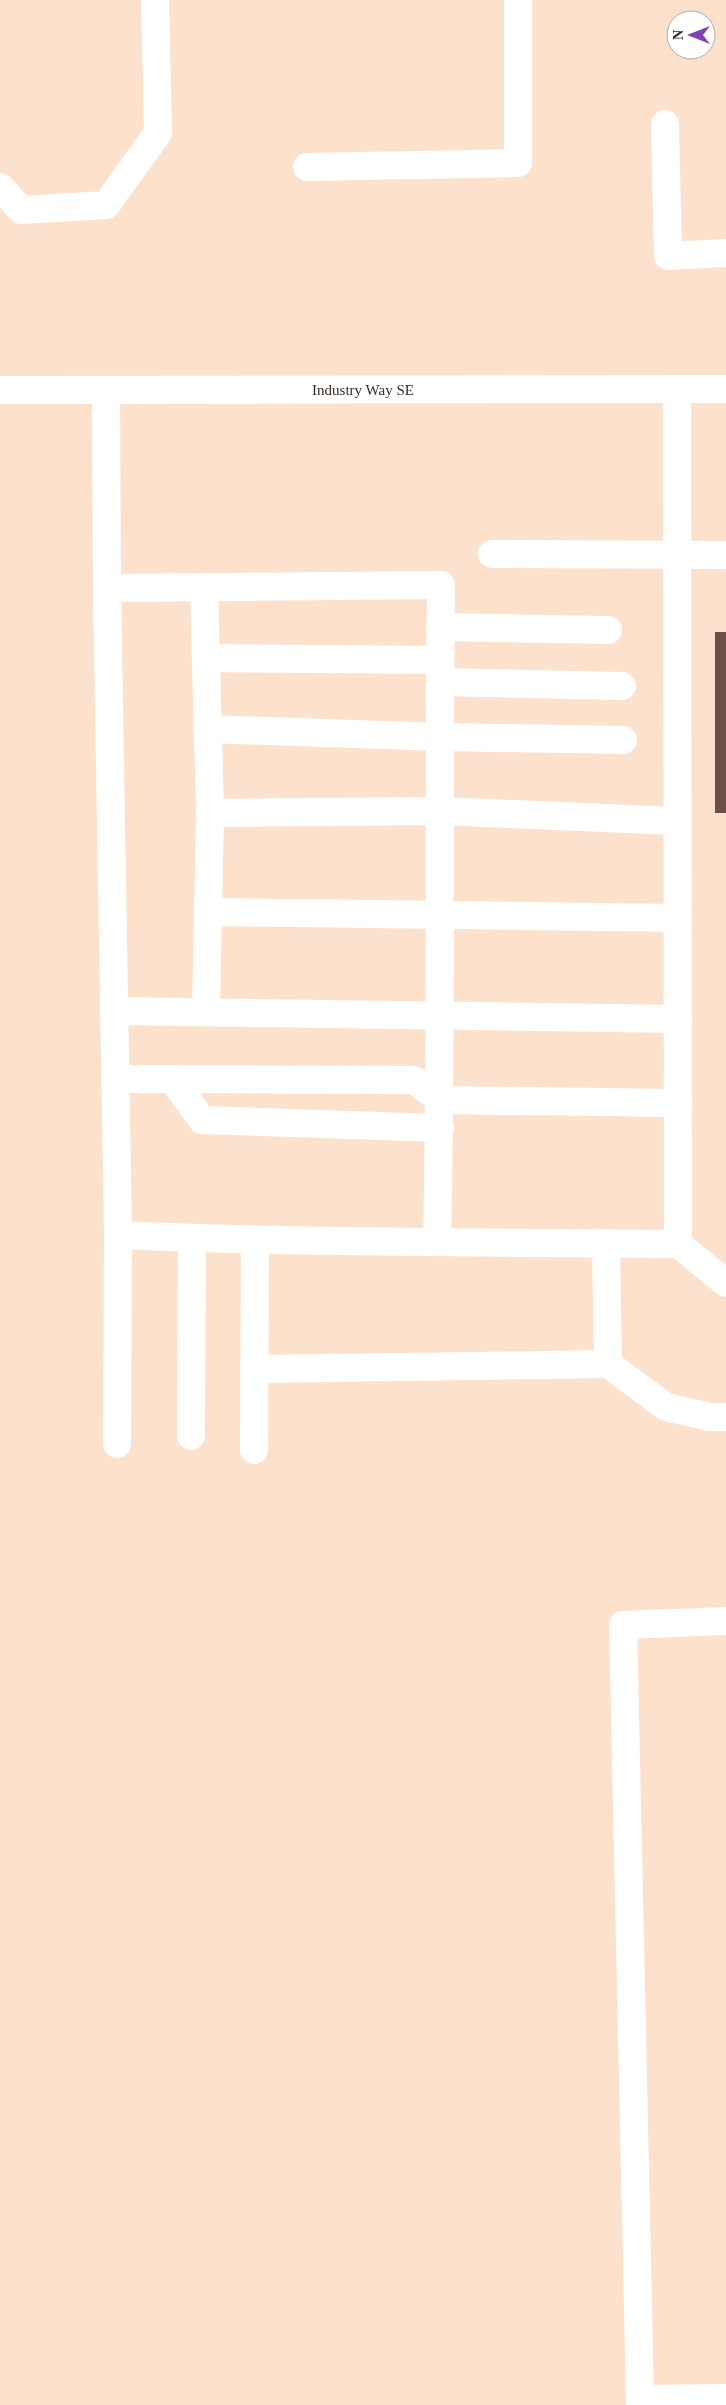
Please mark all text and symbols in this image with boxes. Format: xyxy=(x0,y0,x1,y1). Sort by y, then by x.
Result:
north arrow xyxy=(666,10,716,60)
text: N xyxy=(671,30,686,40)
street label: Industry Way SE xyxy=(312,382,414,398)

